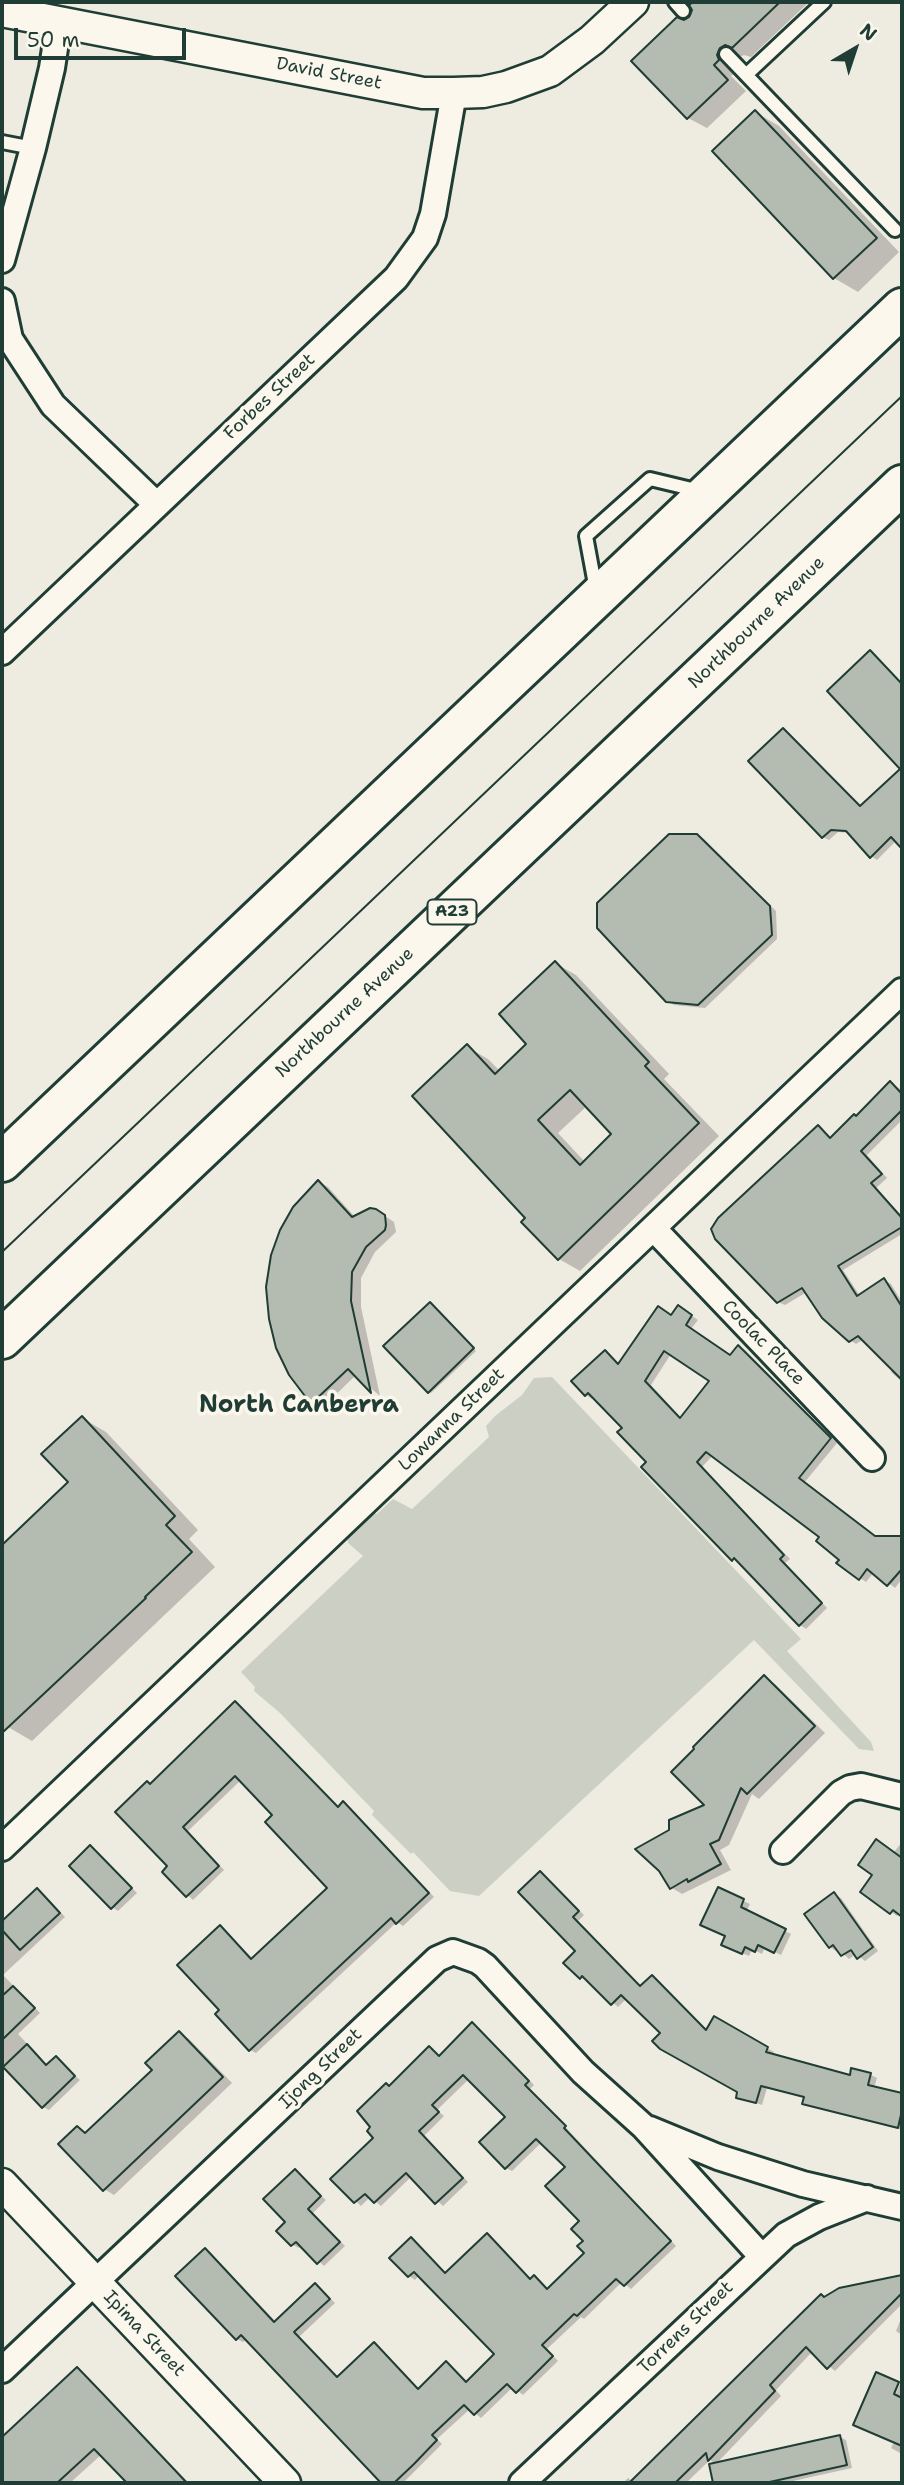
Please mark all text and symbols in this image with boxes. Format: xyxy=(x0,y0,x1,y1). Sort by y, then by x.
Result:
scale bar xyxy=(18,14,189,58)
north arrow xyxy=(820,14,890,84)
text: N xyxy=(855,18,882,47)
text: 50 m xyxy=(27,26,80,54)
street label: David Street xyxy=(274,53,384,95)
street label: Forbes Street xyxy=(220,349,320,445)
street label: Northbourne Avenue xyxy=(684,552,830,694)
road number: A23 xyxy=(428,900,476,924)
street label: Northbourne Avenue xyxy=(271,943,419,1083)
street label: Coolac Place xyxy=(717,1296,809,1390)
street label: Lowanna Street xyxy=(395,1364,509,1476)
district label: North Canberra xyxy=(199,1392,399,1420)
street label: Ijong Street xyxy=(275,2024,367,2114)
street label: Torrens Street xyxy=(634,2277,738,2379)
street label: Ipima Street xyxy=(99,2286,189,2382)

